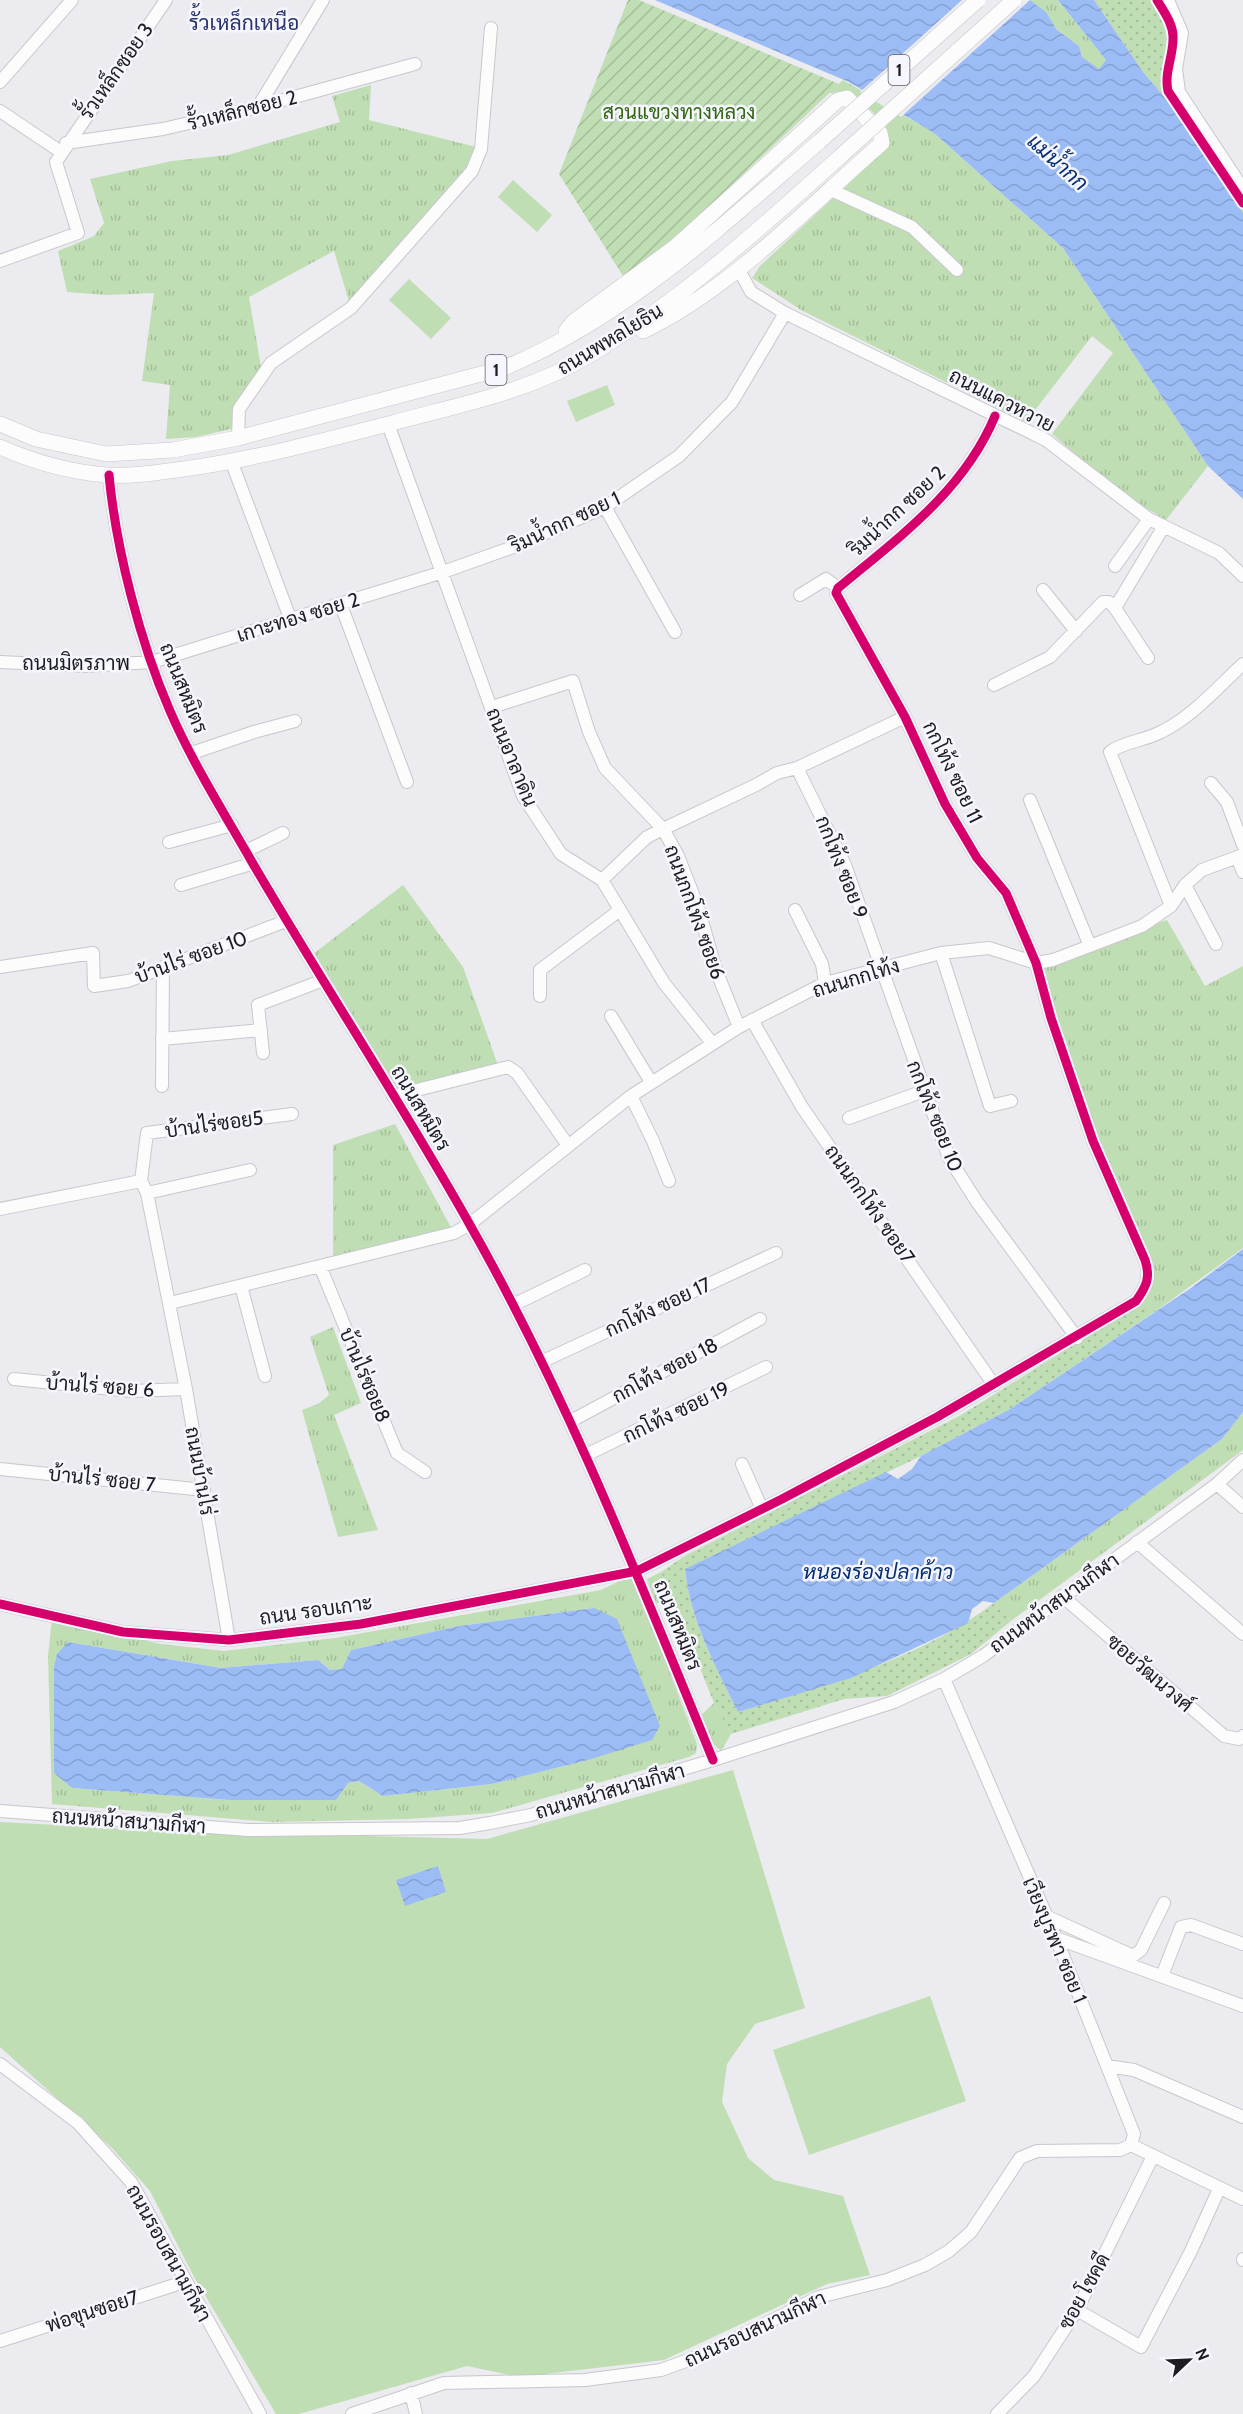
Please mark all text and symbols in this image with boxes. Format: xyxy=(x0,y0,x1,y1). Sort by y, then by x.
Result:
district label: รั้วเหล็กเหนือ xyxy=(189,3,299,35)
street label: รั้วเหล็กซอย 3 xyxy=(69,15,158,124)
road number: 1 xyxy=(888,55,910,85)
street label: รั้วเหล็กซอย 2 xyxy=(183,80,299,135)
park label: สวนแขวงทางหลวง xyxy=(603,100,755,124)
water label: แม่น้ำกก xyxy=(1023,125,1097,196)
street label: ถนนพหลโยธิน xyxy=(553,297,667,380)
road number: 1 xyxy=(486,355,506,385)
street label: ถนนแควหวาย xyxy=(945,363,1059,437)
street label: ริมน้ำกก ซอย 2 xyxy=(839,456,950,562)
street label: ริมน้ำกก ซอย 1 xyxy=(503,481,624,558)
street label: เกาะทอง ซอย 2 xyxy=(234,587,362,647)
street label: ถนนสหมิตร xyxy=(155,639,213,737)
street label: ถนนมิตรภาพ xyxy=(22,651,130,675)
street label: ถนนอาลาดิน xyxy=(481,704,543,810)
street label: กกโท้ง ซอย 11 xyxy=(918,717,989,827)
street label: กกโท้ง ซอย 9 xyxy=(811,812,874,922)
street label: ถนนกกโท้ง ซอย6 xyxy=(660,841,731,982)
street label: บ้านไร่ ซอย 10 xyxy=(131,925,250,988)
street label: ถนนกกโท้ง xyxy=(809,952,903,1003)
street label: กกโท้ง ซอย 10 xyxy=(902,1057,969,1175)
street label: ถนนสหมิตร xyxy=(386,1061,456,1155)
street label: บ้านไร่ซอย5 xyxy=(163,1104,265,1143)
street label: ถนนกกโท้ง ซอย7 xyxy=(820,1139,921,1268)
street label: กกโท้ง ซอย 17 xyxy=(601,1271,715,1342)
street label: บ้านไร่ซอย8 xyxy=(334,1324,397,1426)
street label: กกโท้ง ซอย 18 xyxy=(608,1331,722,1408)
street label: บ้านไร่ ซอย 6 xyxy=(45,1369,155,1402)
street label: กกโท้ง ซอย 19 xyxy=(619,1375,733,1448)
street label: ถนนบ้านไร่ xyxy=(180,1424,221,1517)
street label: บ้านไร่ ซอย 7 xyxy=(47,1460,157,1497)
street label: ถนนหน้าสนามกีฬา xyxy=(984,1547,1123,1658)
water label: หนองร่องปลาค้าว xyxy=(803,1559,953,1584)
street label: ถนนสหมิตร xyxy=(649,1576,707,1674)
street label: ถนน รอบเกาะ xyxy=(258,1590,374,1630)
street label: ซอยวัฒนวงศ์ xyxy=(1102,1628,1199,1717)
street label: ถนนหน้าสนามกีฬา xyxy=(532,1757,687,1824)
street label: ถนนหน้าสนามกีฬา xyxy=(51,1803,207,1838)
street label: เวียงบูรพา ซอย 1 xyxy=(1015,1873,1093,2008)
street label: ถนนรอบสนามกีฬา xyxy=(121,2180,218,2326)
street label: ซอย โชคดี xyxy=(1052,2248,1115,2333)
street label: พ่อขุนซอย7 xyxy=(42,2285,142,2339)
street label: ถนนรอบสนามกีฬา xyxy=(680,2285,830,2372)
north arrow xyxy=(1159,2330,1219,2390)
text: N xyxy=(1191,2345,1213,2363)

